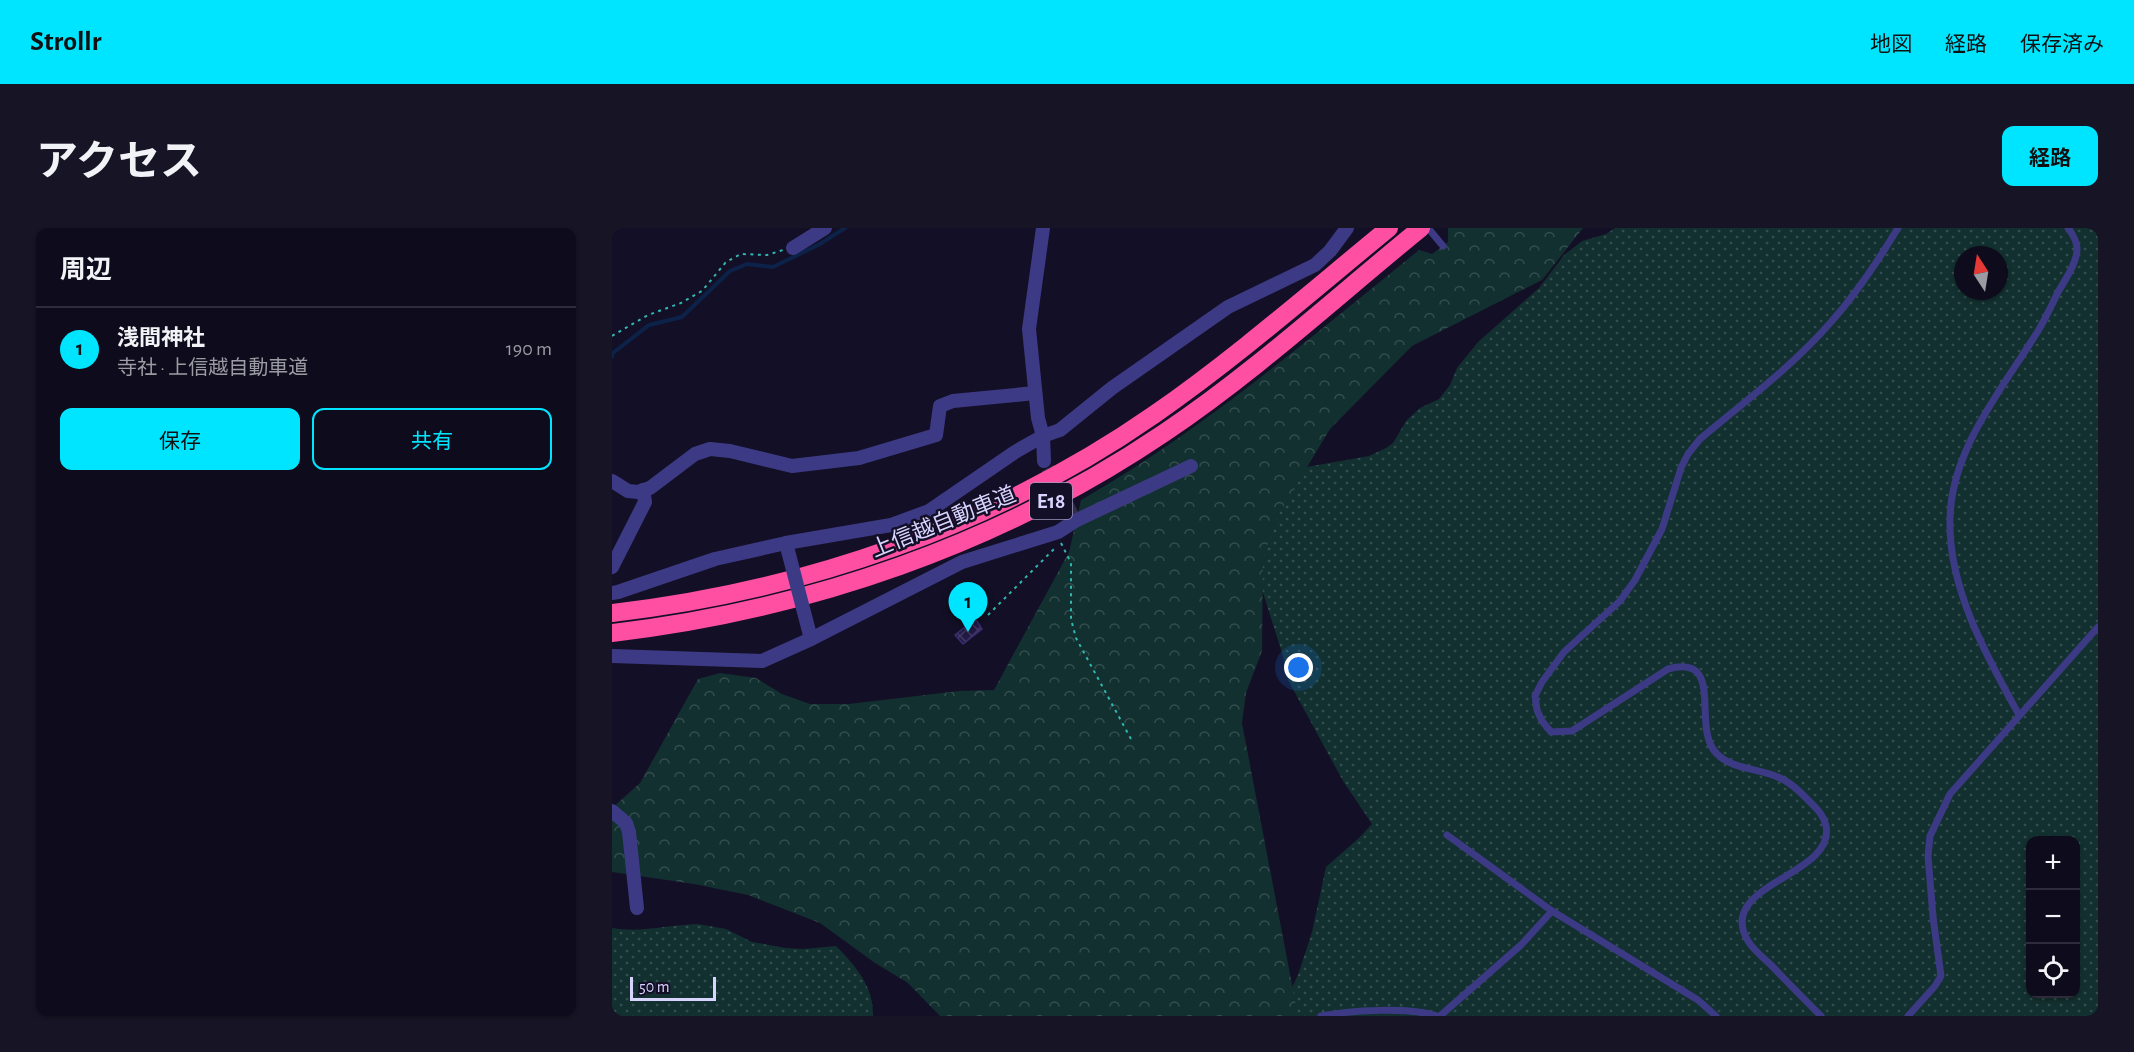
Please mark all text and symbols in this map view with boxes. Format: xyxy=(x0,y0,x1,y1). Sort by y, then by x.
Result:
text: Strollr xyxy=(30,28,101,56)
text: 地図 xyxy=(1870,34,1912,55)
text: 経路 xyxy=(1945,34,1987,55)
text: 保存済み xyxy=(2020,34,2104,55)
button: 経路 xyxy=(2002,126,2098,186)
text: アクセス xyxy=(36,141,202,183)
north arrow xyxy=(1954,246,2008,300)
text: 周辺 xyxy=(60,257,112,283)
text: 浅間神社 xyxy=(117,327,205,349)
text: 1 xyxy=(76,339,83,359)
text: 190 m xyxy=(506,339,552,359)
text: 寺社 · 上信越自動車道 xyxy=(117,358,308,378)
button: 保存 xyxy=(60,408,300,470)
button: 共有 xyxy=(312,408,552,470)
street label: 上信越自動車道 xyxy=(867,482,1019,561)
road number: E18 xyxy=(1030,483,1072,519)
pin: 1 xyxy=(948,582,988,632)
your location xyxy=(1284,653,1313,682)
map controls xyxy=(2026,836,2080,998)
button: + xyxy=(2026,836,2080,890)
button: − xyxy=(2026,890,2080,944)
button: locate xyxy=(2026,944,2080,998)
scale bar xyxy=(630,974,716,1002)
text: 50 m xyxy=(639,979,670,995)

